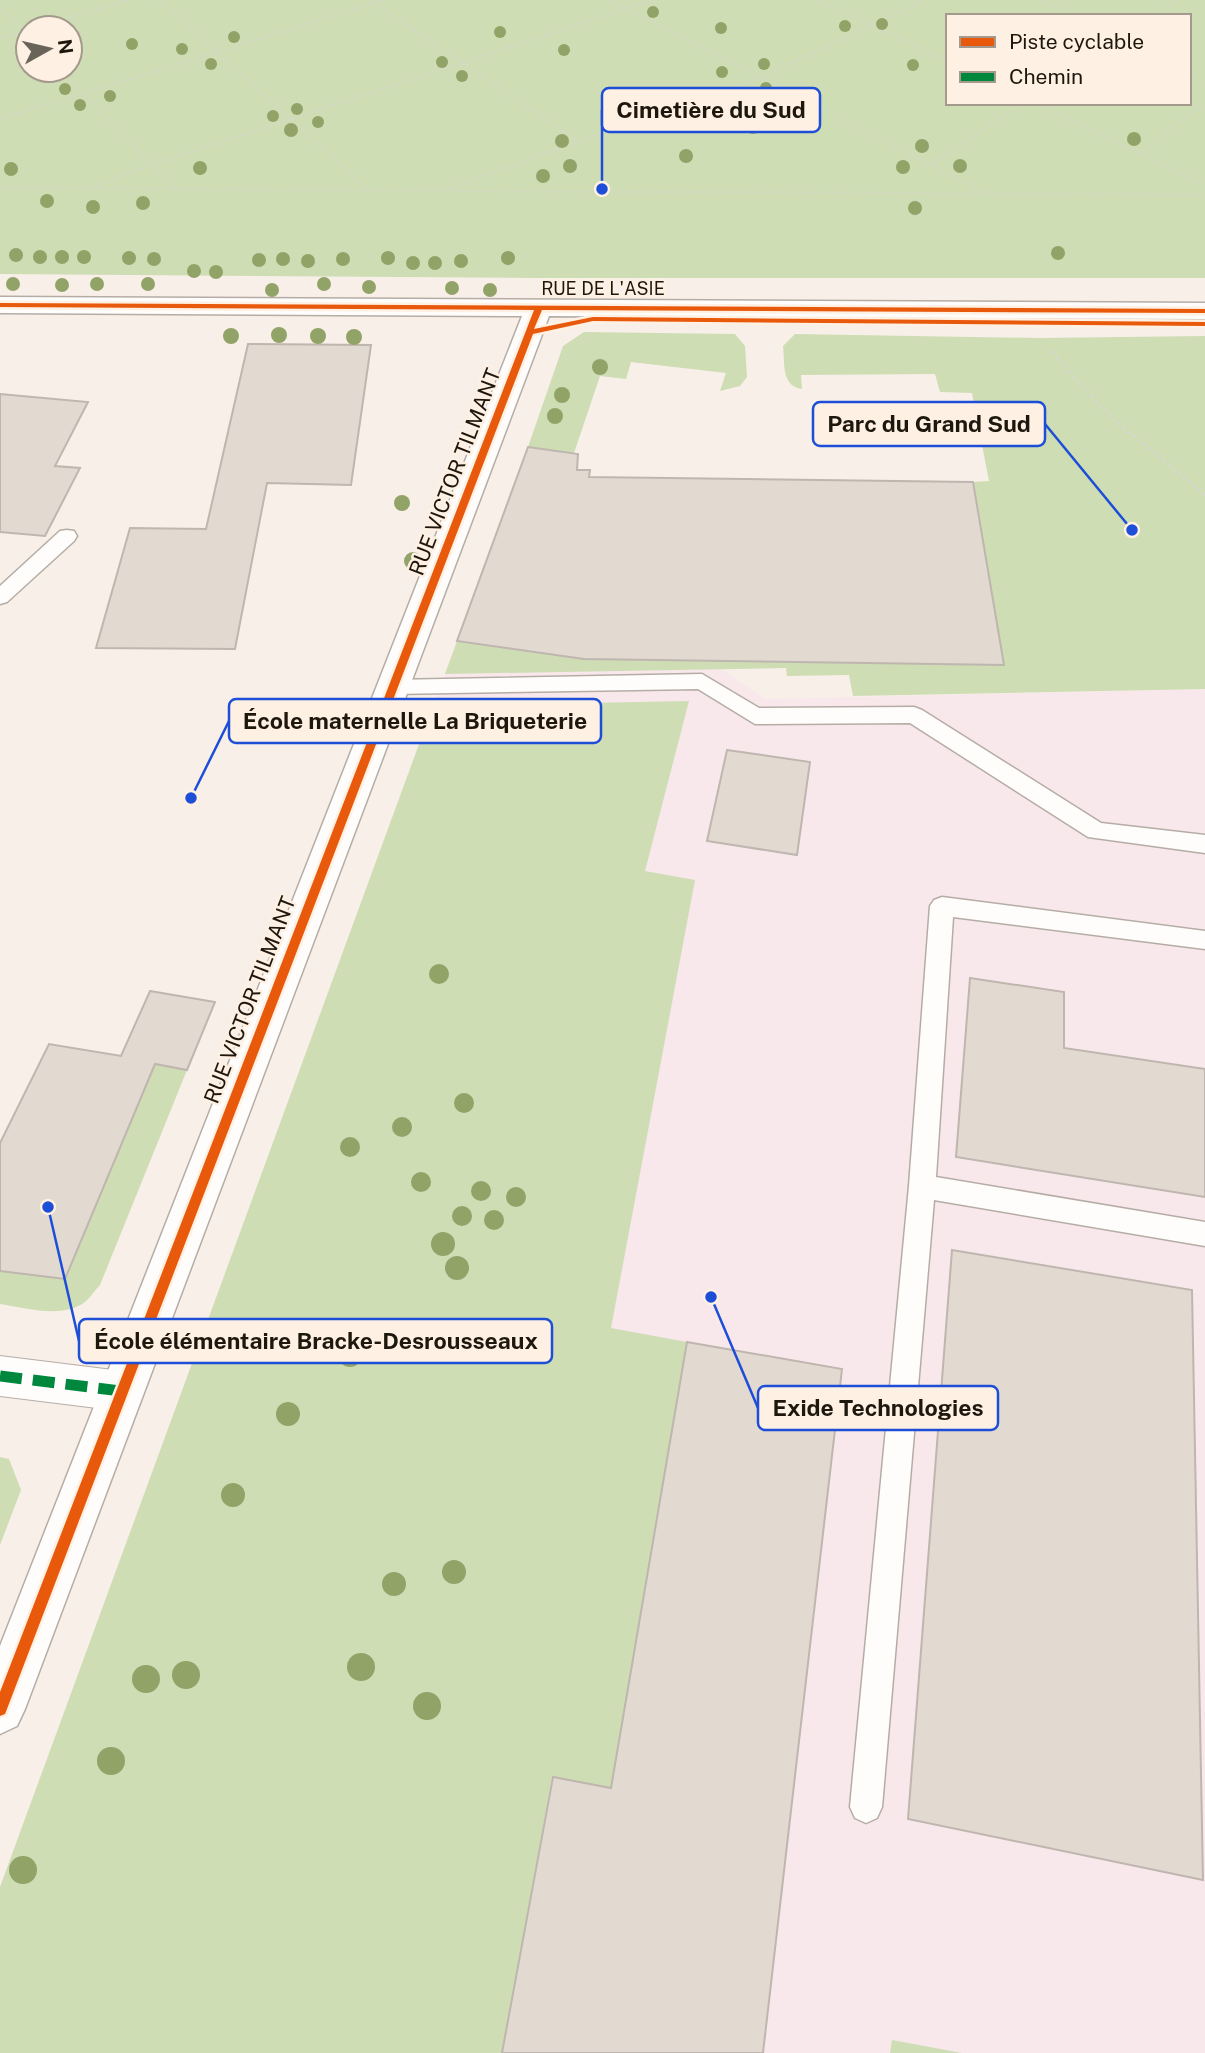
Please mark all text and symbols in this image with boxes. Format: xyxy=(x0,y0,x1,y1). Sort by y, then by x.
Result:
north arrow xyxy=(14,14,84,84)
legend xyxy=(946,14,1191,105)
text: Piste cyclable xyxy=(1009,29,1144,54)
text: N xyxy=(54,38,78,56)
text: Chemin xyxy=(1009,64,1083,89)
callout: Cimetière du Sud xyxy=(602,88,820,132)
text: Cimetière du Sud xyxy=(616,96,806,123)
street label: RUE DE L'ASIE xyxy=(541,278,665,299)
street label: RUE VICTOR TILMANT xyxy=(403,365,506,579)
callout: Parc du Grand Sud xyxy=(813,402,1045,446)
text: Parc du Grand Sud xyxy=(827,410,1031,437)
callout: École maternelle La Briqueterie xyxy=(229,699,601,743)
text: École maternelle La Briqueterie xyxy=(243,707,587,734)
street label: RUE VICTOR TILMANT xyxy=(198,893,301,1107)
callout: École élémentaire Bracke-Desrousseaux xyxy=(79,1319,552,1363)
text: École élémentaire Bracke-Desrousseaux xyxy=(94,1327,538,1354)
callout: Exide Technologies xyxy=(758,1386,998,1430)
text: Exide Technologies xyxy=(772,1394,984,1421)

